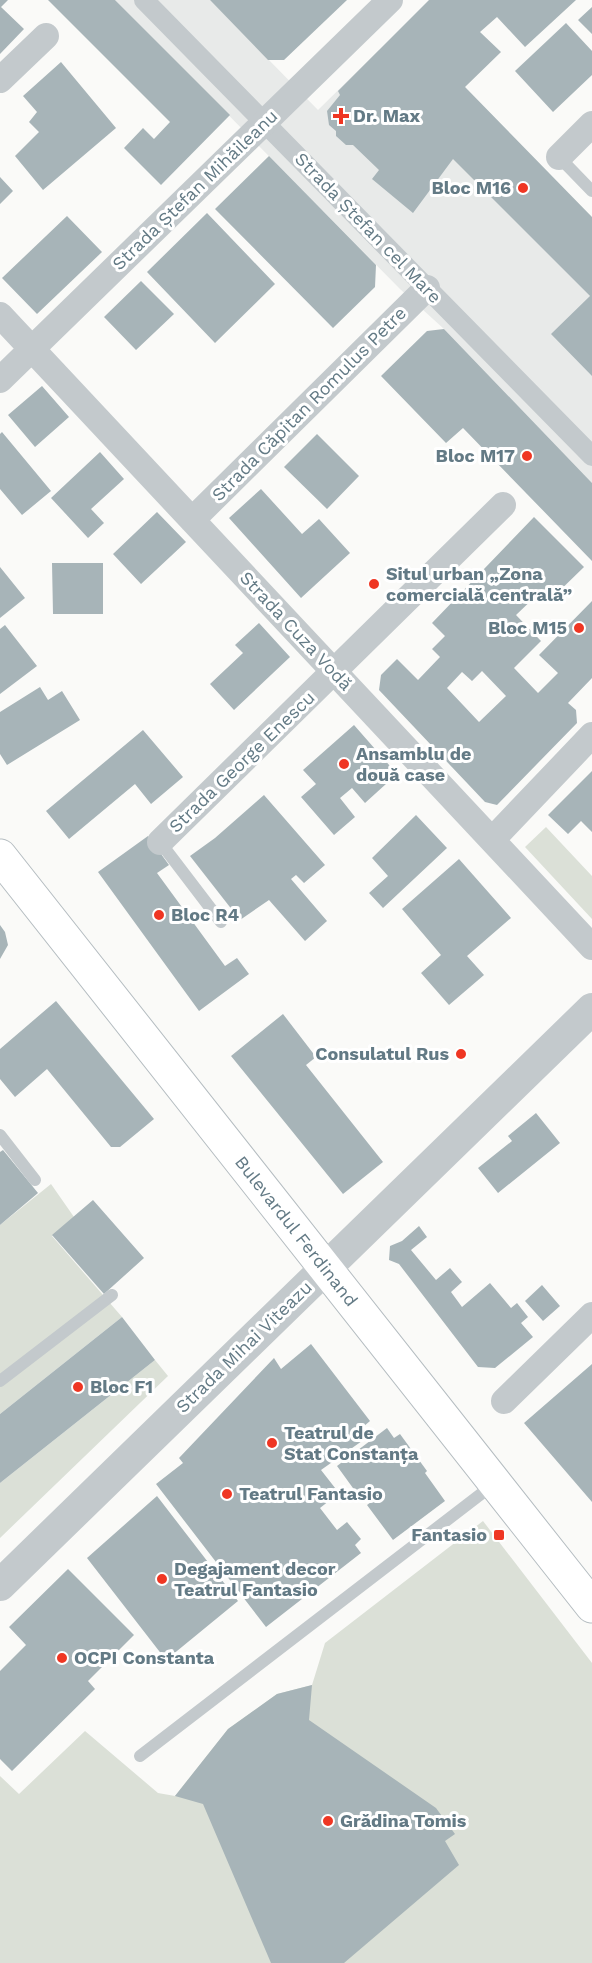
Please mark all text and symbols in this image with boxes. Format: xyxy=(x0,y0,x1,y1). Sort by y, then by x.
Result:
street label: Strada Ștefan Mihăileanu xyxy=(108,105,282,274)
place label: Dr. Max xyxy=(353,105,420,126)
marker: Dr. Max xyxy=(334,109,348,123)
street label: Strada Ștefan cel Mare xyxy=(291,148,446,307)
place label: Bloc M16 xyxy=(431,177,511,198)
marker: Bloc M16 xyxy=(516,181,530,195)
street label: Strada Căpitan Romulus Petre xyxy=(207,302,410,505)
place label: Bloc M17 xyxy=(436,445,515,466)
marker: Bloc M17 xyxy=(520,449,534,463)
place label: Situl urban „Zona comercială centrală” xyxy=(386,563,573,605)
street label: Strada Cuza Vodă xyxy=(236,567,357,695)
marker: Situl urban „Zona comercială centrală” xyxy=(367,577,381,591)
place label: Bloc M15 xyxy=(488,617,567,638)
marker: Bloc M15 xyxy=(572,621,586,635)
street label: Strada George Enescu xyxy=(164,687,319,837)
place label: Ansamblu de două case xyxy=(356,743,471,785)
marker: Ansamblu de două case xyxy=(337,757,351,771)
place label: Bloc R4 xyxy=(171,904,239,925)
marker: Bloc R4 xyxy=(152,908,166,922)
place label: Consulatul Rus xyxy=(315,1043,449,1064)
marker: Consulatul Rus xyxy=(454,1047,468,1061)
street label: Bulevardul Ferdinand xyxy=(231,1151,362,1310)
street label: Strada Mihai Viteazu xyxy=(171,1276,316,1417)
place label: Bloc F1 xyxy=(90,1376,153,1397)
marker: Bloc F1 xyxy=(71,1380,85,1394)
place label: Teatrul de Stat Constanța xyxy=(284,1422,419,1464)
marker: Teatrul de Stat Constanța xyxy=(265,1436,279,1450)
place label: Teatrul Fantasio xyxy=(239,1483,383,1504)
marker: Teatrul Fantasio xyxy=(220,1487,234,1501)
place label: Fantasio xyxy=(411,1524,487,1545)
marker: Fantasio xyxy=(492,1528,506,1542)
place label: Degajament decor Teatrul Fantasio xyxy=(174,1558,336,1600)
marker: Degajament decor Teatrul Fantasio xyxy=(155,1572,169,1586)
place label: OCPI Constanta xyxy=(74,1647,215,1668)
marker: OCPI Constanta xyxy=(55,1651,69,1665)
place label: Grădina Tomis xyxy=(340,1810,467,1831)
marker: Grădina Tomis xyxy=(321,1814,335,1828)

